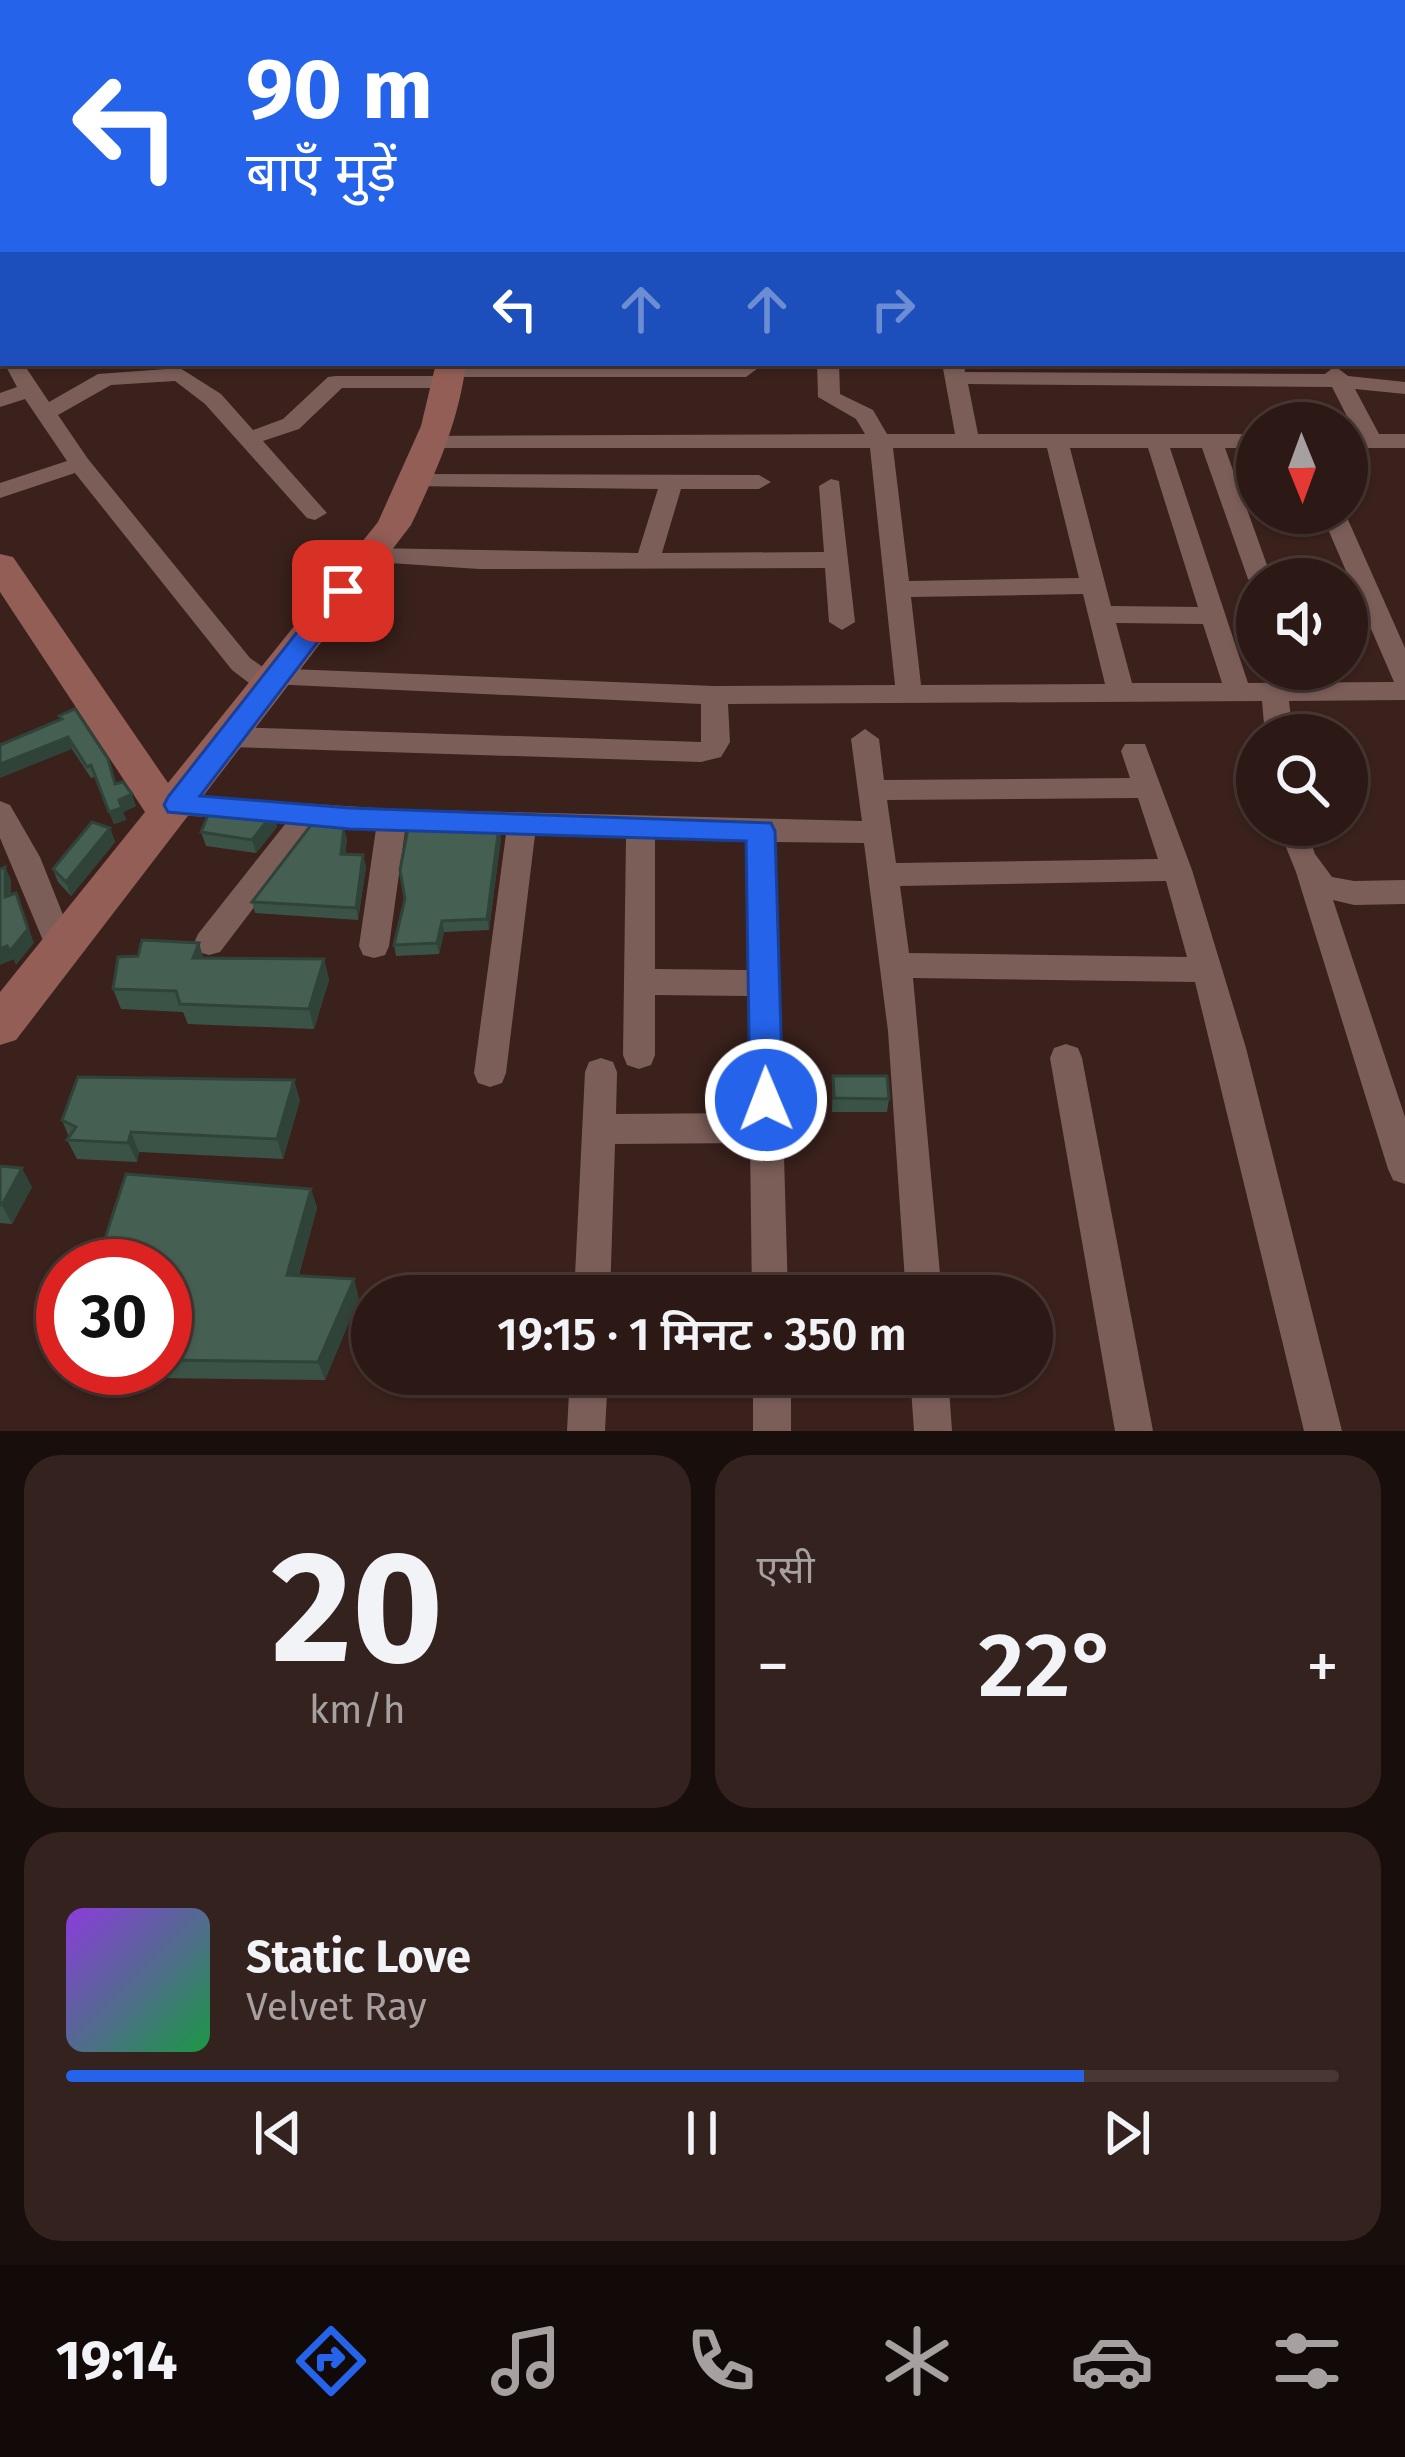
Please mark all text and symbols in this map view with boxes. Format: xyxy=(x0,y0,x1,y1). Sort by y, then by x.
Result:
text: 90 m xyxy=(246,39,433,140)
icon: left xyxy=(48,48,204,204)
text: बाएँ मुड़ें xyxy=(246,141,396,205)
icon: left xyxy=(482,276,548,342)
icon: ahead xyxy=(608,276,674,342)
icon: ahead xyxy=(734,276,800,342)
icon: right xyxy=(860,276,926,342)
north arrow xyxy=(1236,402,1368,534)
map controls xyxy=(1236,402,1368,846)
pin xyxy=(292,540,394,642)
icon: arrive xyxy=(310,558,376,624)
button: sound xyxy=(1236,558,1368,690)
button: search xyxy=(1236,714,1368,846)
position arrow xyxy=(703,1037,829,1163)
speed limit sign: 30 xyxy=(36,1239,192,1395)
text: 19:15 · 1 मिनट · 350 m xyxy=(497,1308,907,1362)
text: 20 xyxy=(271,1515,443,1702)
text: एसी xyxy=(757,1547,815,1593)
text: 22° xyxy=(978,1612,1117,1720)
text: − xyxy=(757,1627,790,1706)
text: + xyxy=(1306,1627,1339,1706)
text: km/h xyxy=(309,1687,406,1733)
text: Static Love xyxy=(246,1930,471,1984)
text: Velvet Ray xyxy=(246,1984,427,2030)
icon: previous xyxy=(245,2100,311,2166)
icon: pause xyxy=(669,2100,735,2166)
icon: next xyxy=(1094,2100,1160,2166)
icon: directions xyxy=(289,2319,373,2403)
icon: music xyxy=(484,2319,568,2403)
icon: phone xyxy=(679,2319,763,2403)
icon: climate xyxy=(875,2319,959,2403)
icon: car xyxy=(1070,2319,1154,2403)
icon: filters xyxy=(1265,2319,1349,2403)
text: 19:14 xyxy=(56,2329,178,2393)

